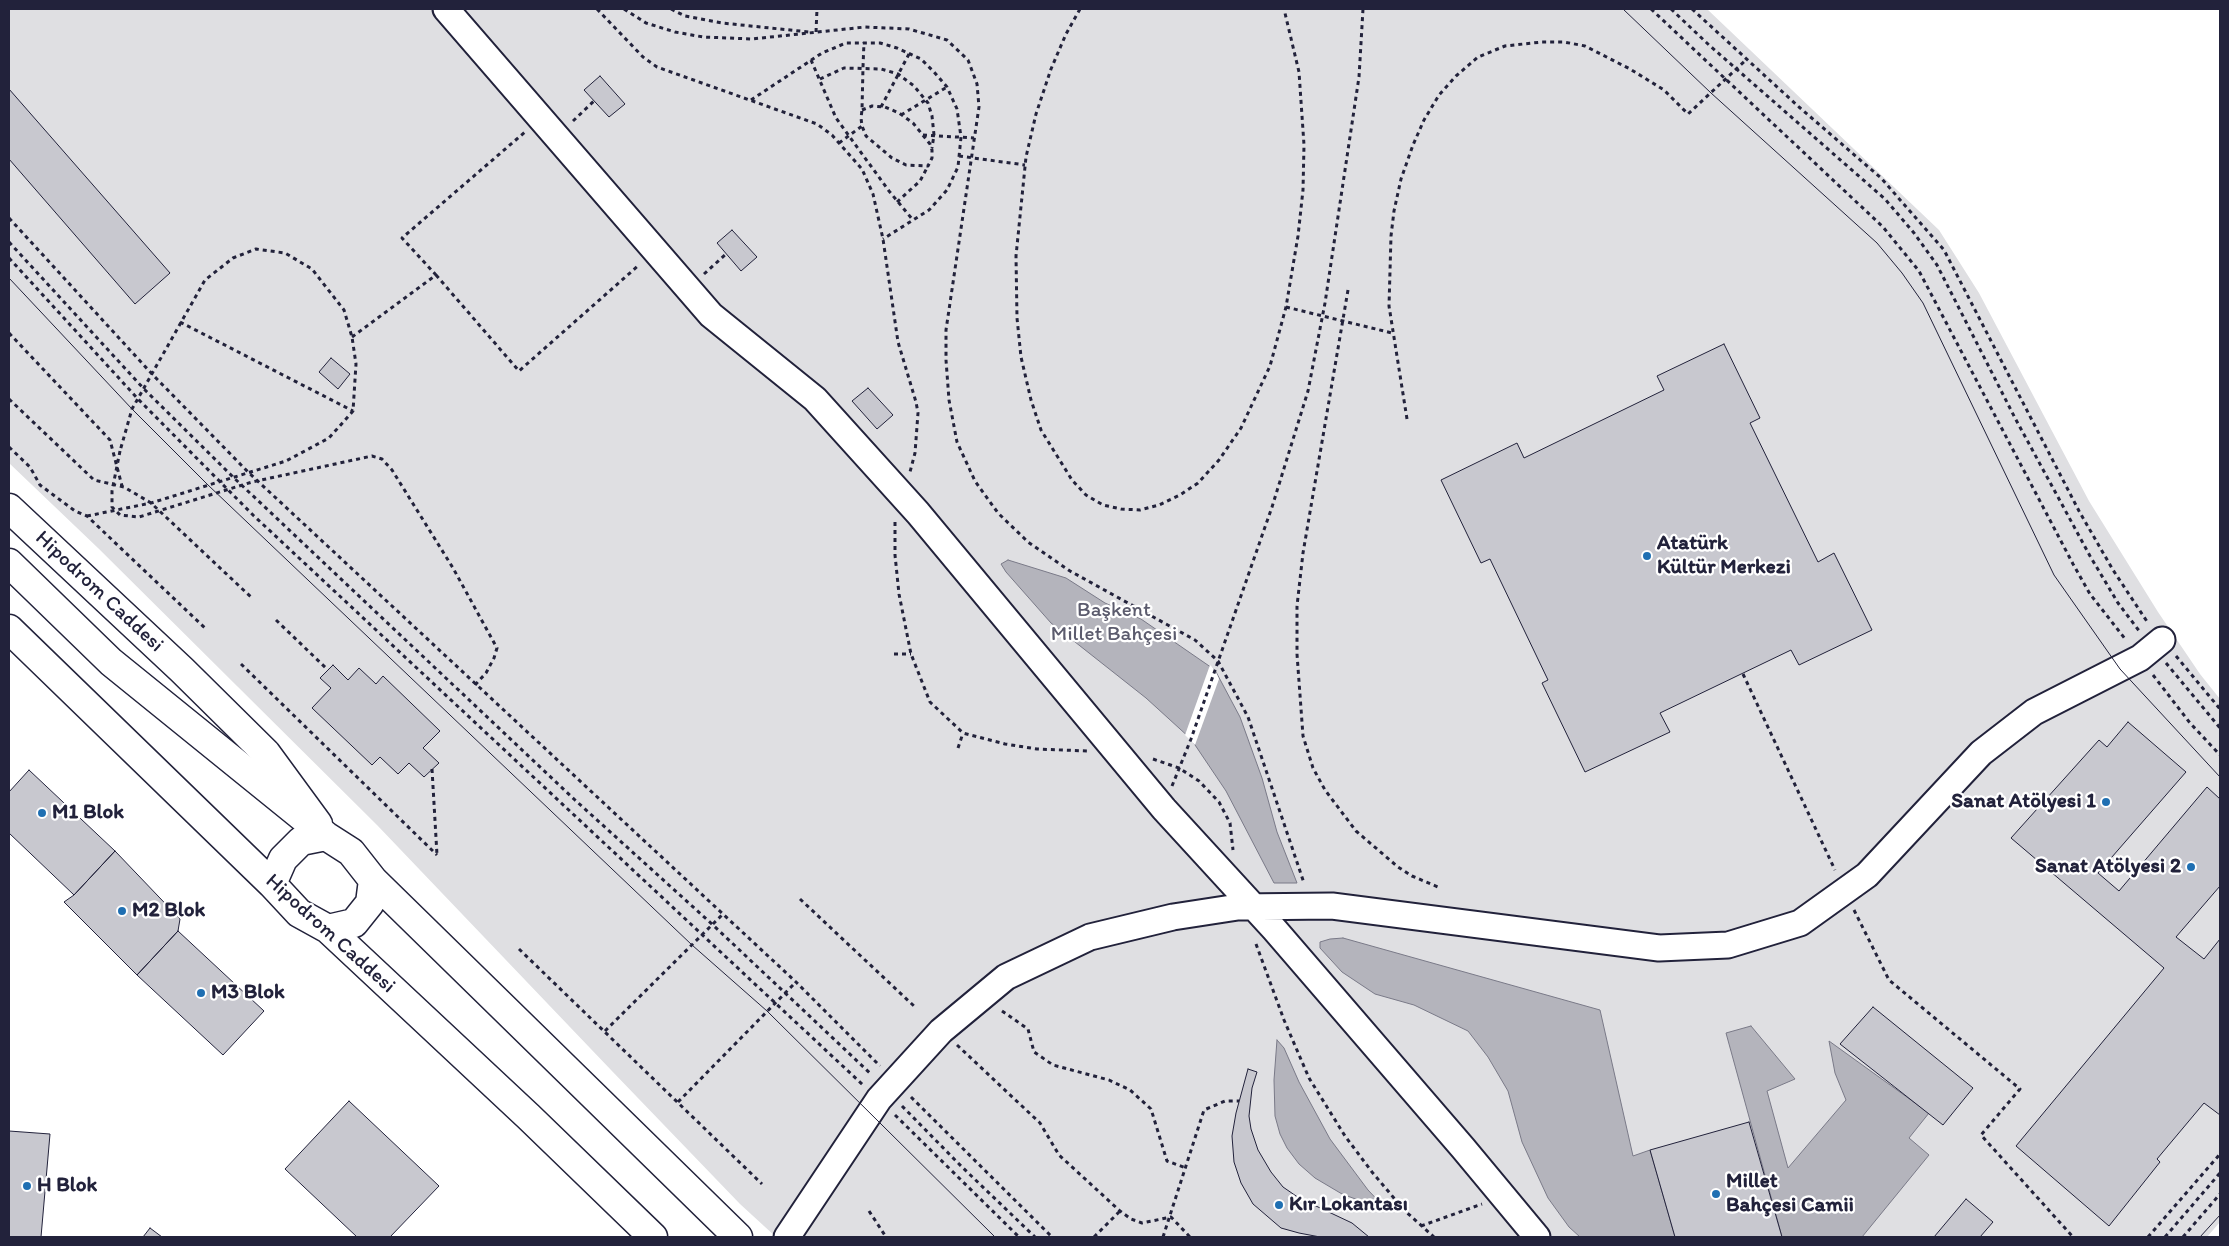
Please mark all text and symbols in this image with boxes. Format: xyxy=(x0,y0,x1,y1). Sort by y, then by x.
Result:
street label: Hipodrom Caddesi xyxy=(30,526,168,658)
place label: Atatürk Kültür Merkezi xyxy=(1657,531,1791,581)
marker: Atatürk Kültür Merkezi xyxy=(1641,550,1653,562)
park label: Başkent Millet Bahçesi xyxy=(1051,598,1177,648)
place label: Sanat Atölyesi 1 xyxy=(1951,789,2096,815)
marker: Sanat Atölyesi 1 xyxy=(2100,796,2112,808)
place label: M1 Blok xyxy=(52,800,124,826)
marker: M1 Blok xyxy=(36,807,48,819)
place label: Sanat Atölyesi 2 xyxy=(2035,854,2181,880)
marker: Sanat Atölyesi 2 xyxy=(2185,861,2197,873)
street label: Hipodrom Caddesi xyxy=(260,869,400,999)
place label: M2 Blok xyxy=(132,898,205,924)
marker: M2 Blok xyxy=(116,905,128,917)
place label: M3 Blok xyxy=(211,980,285,1006)
marker: M3 Blok xyxy=(195,987,207,999)
place label: Millet Bahçesi Camii xyxy=(1726,1169,1854,1219)
place label: H Blok xyxy=(37,1173,97,1199)
marker: H Blok xyxy=(21,1180,33,1192)
marker: Millet Bahçesi Camii xyxy=(1710,1188,1722,1200)
place label: Kır Lokantası xyxy=(1289,1192,1408,1218)
marker: Kır Lokantası xyxy=(1273,1199,1285,1211)

